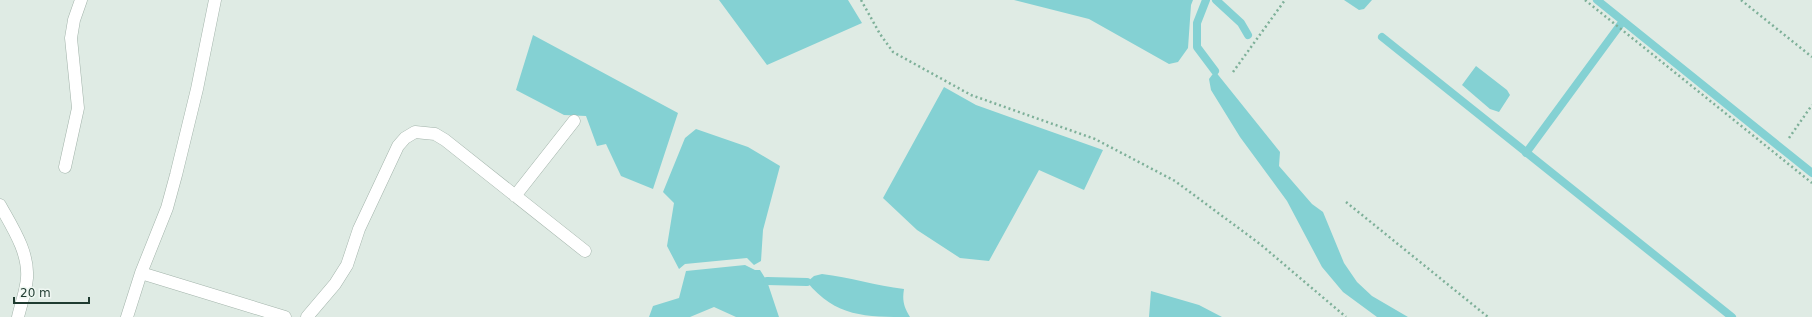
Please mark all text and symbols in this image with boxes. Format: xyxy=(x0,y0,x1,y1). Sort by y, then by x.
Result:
scale bar xyxy=(14,279,89,305)
text: 20 m xyxy=(20,286,51,300)

